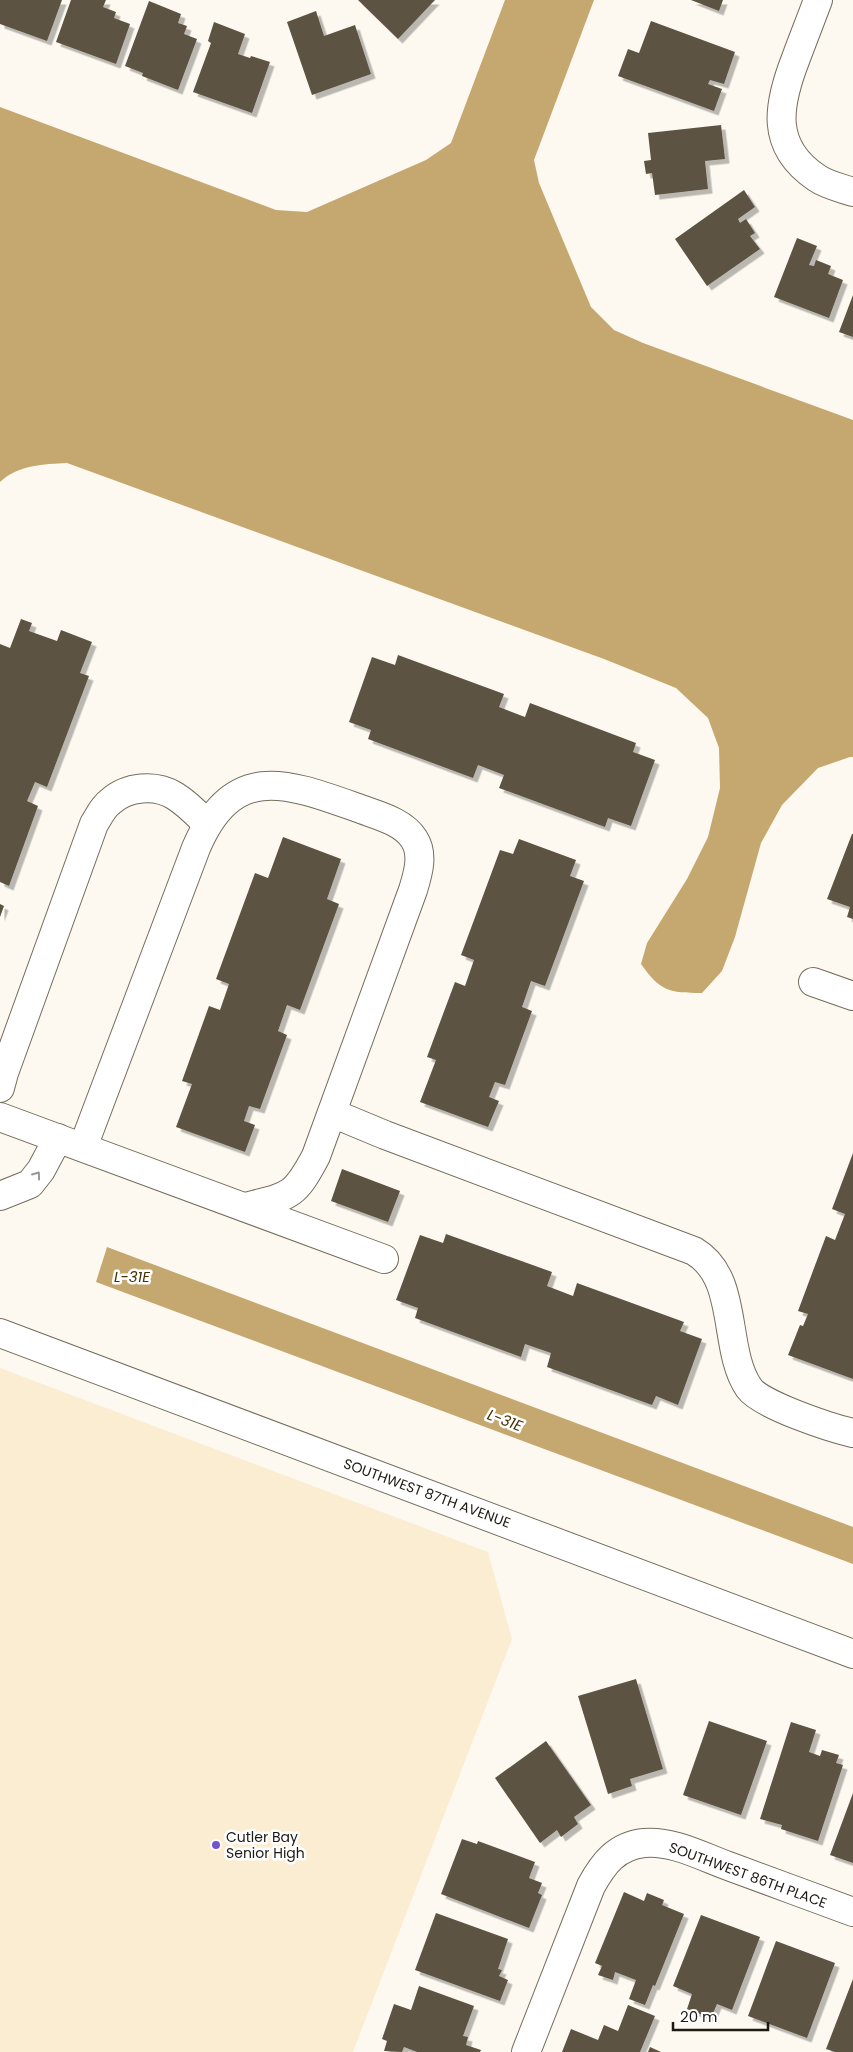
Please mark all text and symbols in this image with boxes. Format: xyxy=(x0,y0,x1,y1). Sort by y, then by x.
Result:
one-way arrow xyxy=(31,1172,39,1181)
water label: L-31E xyxy=(114,1266,150,1287)
water label: L-31E xyxy=(484,1404,526,1436)
street label: SOUTHWEST 87TH AVENUE xyxy=(341,1453,513,1533)
place label: Cutler Bay Senior High xyxy=(226,1827,305,1863)
street label: SOUTHWEST 86TH PLACE xyxy=(666,1837,830,1913)
marker: Cutler Bay Senior High xyxy=(210,1839,222,1851)
scale bar xyxy=(673,2000,768,2032)
text: 20 m xyxy=(680,2006,718,2027)

